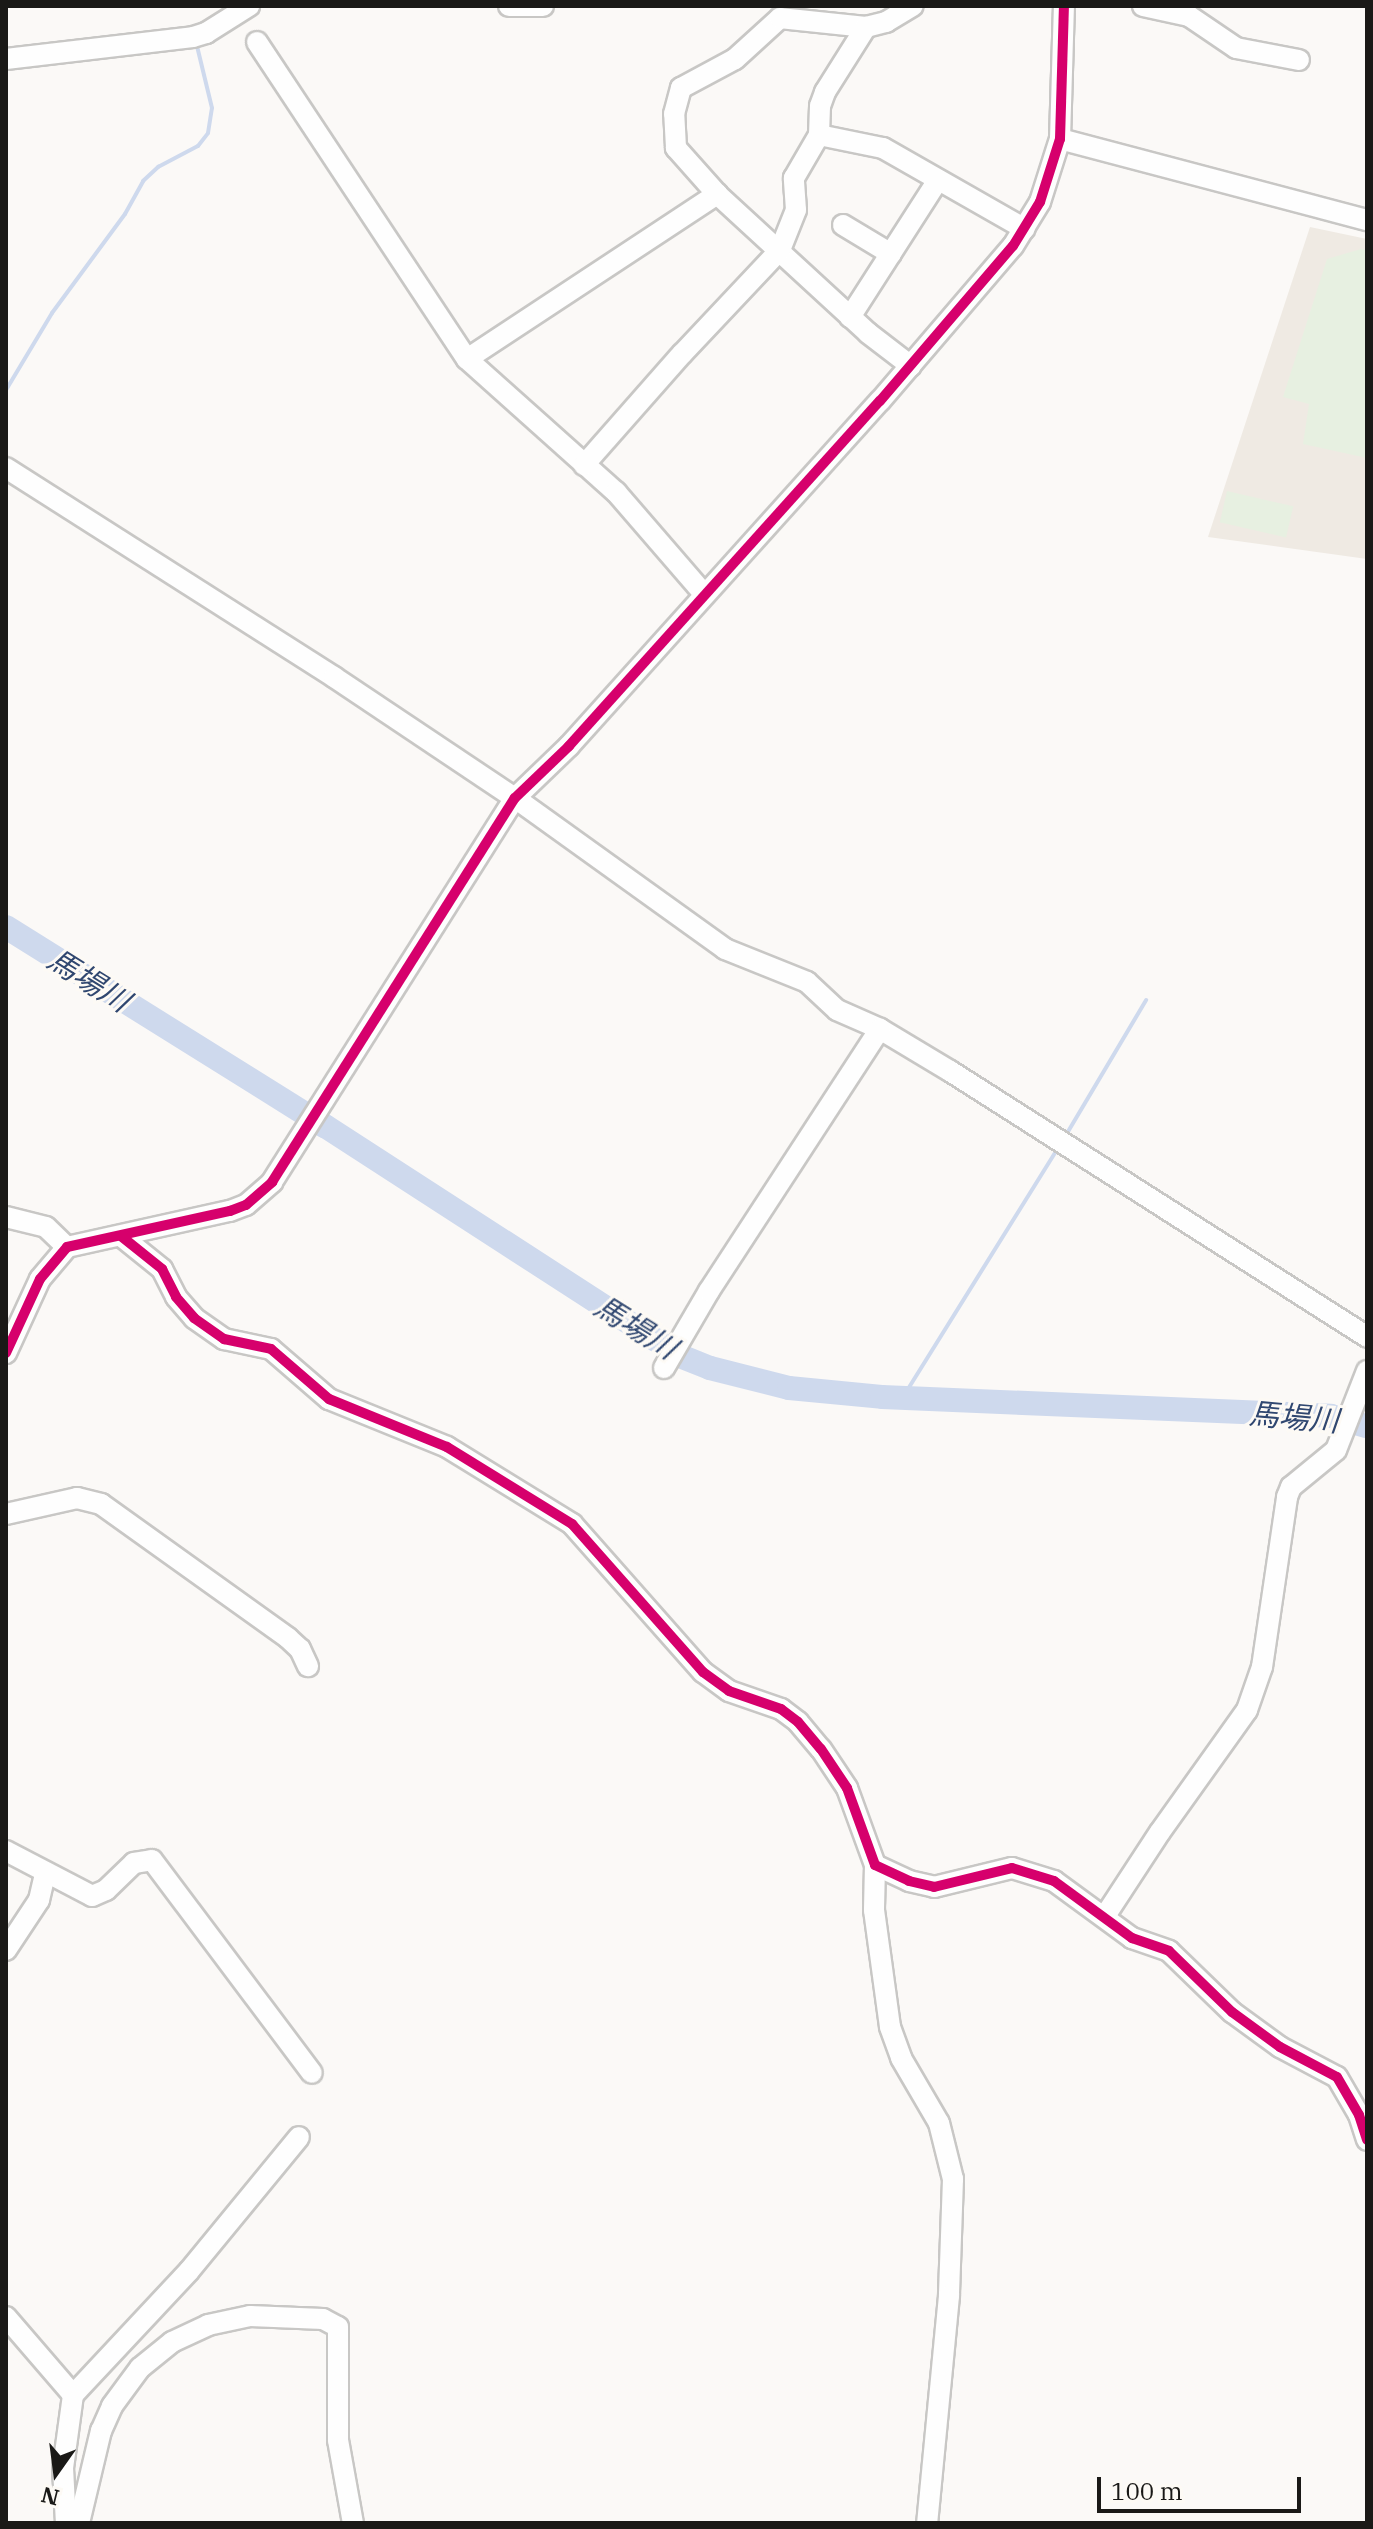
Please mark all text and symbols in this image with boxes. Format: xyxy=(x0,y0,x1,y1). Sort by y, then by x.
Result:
water label: 馬場川 xyxy=(41,941,137,1019)
water label: 馬場川 xyxy=(588,1288,684,1366)
water label: 馬場川 xyxy=(1248,1395,1340,1439)
north arrow xyxy=(16,2433,96,2513)
scale bar xyxy=(1101,2461,1305,2511)
text: 100 m xyxy=(1111,2475,1183,2507)
text: N xyxy=(38,2481,62,2513)

